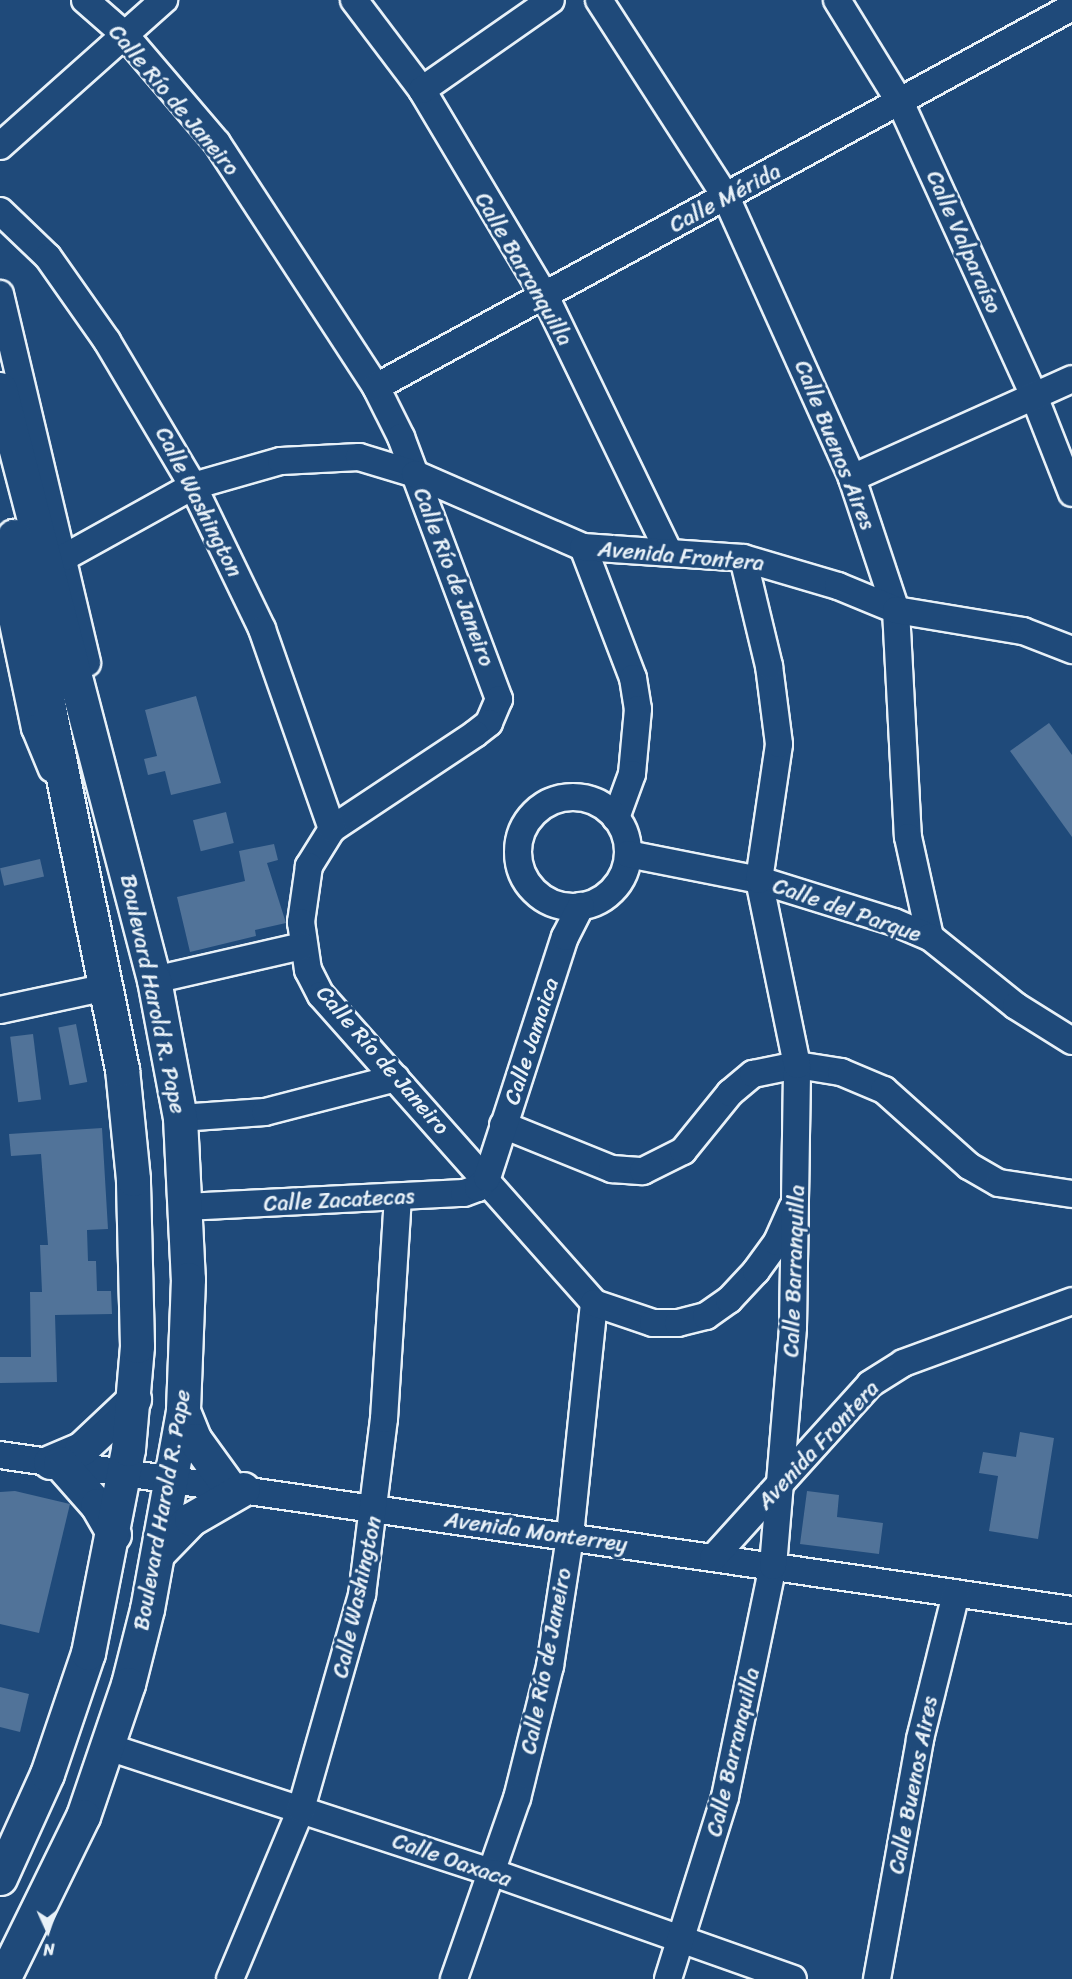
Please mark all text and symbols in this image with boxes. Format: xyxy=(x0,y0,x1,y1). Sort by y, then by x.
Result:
street label: Calle Río de Janeiro xyxy=(103,19,245,181)
street label: Calle Mérida xyxy=(665,158,785,238)
street label: Calle Valparaíso xyxy=(921,167,1007,317)
street label: Calle Barranquilla xyxy=(469,188,579,350)
street label: Calle Buenos Aires xyxy=(789,356,881,534)
street label: Calle Washington xyxy=(150,422,248,582)
street label: Calle Río de Janeiro xyxy=(408,484,500,670)
street label: Avenida Frontera xyxy=(597,536,765,576)
street label: Boulevard Harold R. Pape xyxy=(115,872,191,1116)
street label: Calle del Parque xyxy=(769,872,925,948)
street label: Calle Jamaica xyxy=(498,974,564,1108)
street label: Calle Río de Janeiro xyxy=(311,980,455,1140)
street label: Calle Zacatecas xyxy=(263,1183,415,1217)
street label: Calle Barranquilla xyxy=(778,1184,810,1358)
street label: Avenida Frontera xyxy=(752,1375,884,1515)
street label: Boulevard Harold R. Pape xyxy=(128,1387,196,1633)
street label: Avenida Monterrey xyxy=(443,1506,629,1558)
street label: Calle Washington xyxy=(327,1513,387,1681)
street label: Calle Río de Janeiro xyxy=(515,1565,577,1757)
street label: Calle Barranquilla xyxy=(701,1665,765,1839)
street label: Calle Buenos Aires xyxy=(883,1694,943,1876)
street label: Calle Oaxaca xyxy=(389,1827,515,1893)
north arrow xyxy=(18,1901,78,1961)
text: N xyxy=(43,1935,55,1964)

